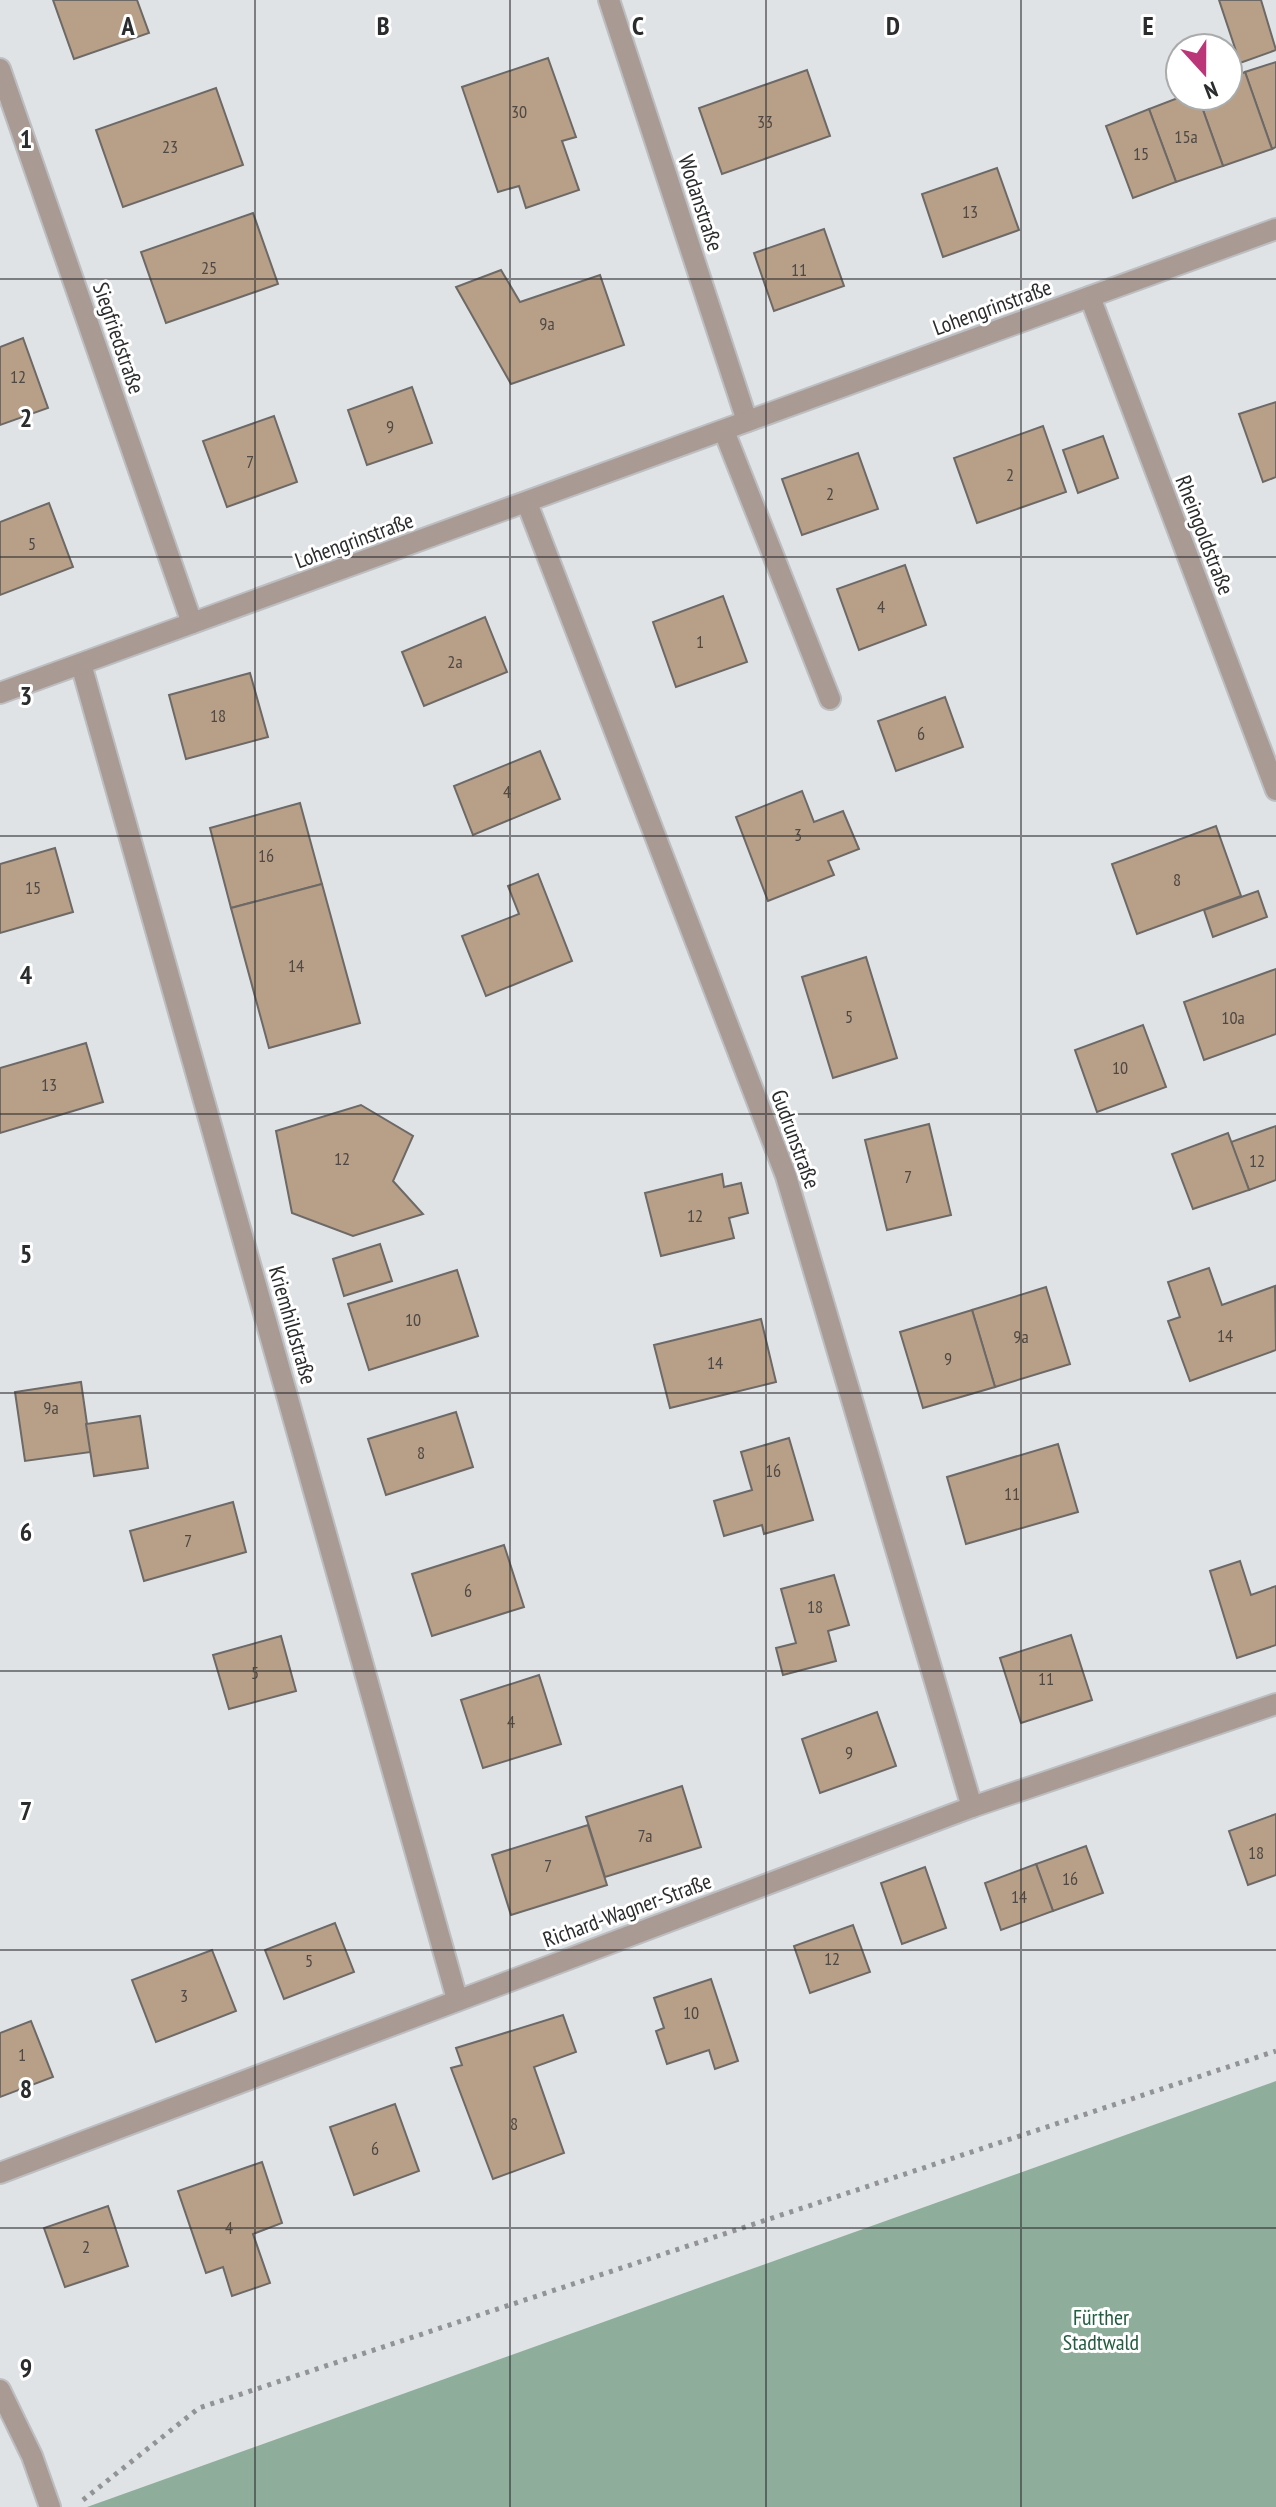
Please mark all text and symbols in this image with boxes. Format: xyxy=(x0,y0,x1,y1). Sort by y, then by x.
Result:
text: A xyxy=(120,9,135,42)
text: B xyxy=(377,9,390,42)
text: C xyxy=(632,9,644,42)
text: D xyxy=(886,9,900,42)
text: E xyxy=(1142,9,1154,42)
north arrow xyxy=(1164,32,1244,112)
text: N xyxy=(1201,75,1222,106)
house number: 30 xyxy=(511,100,527,123)
house number: 33 xyxy=(757,110,773,133)
text: 1 xyxy=(20,122,32,155)
house number: 15a xyxy=(1174,125,1198,148)
house number: 23 xyxy=(162,135,178,158)
house number: 15 xyxy=(1133,142,1149,165)
street label: Wodanstraße xyxy=(672,151,730,255)
house number: 13 xyxy=(962,200,978,223)
house number: 25 xyxy=(201,256,217,279)
house number: 11 xyxy=(791,258,807,281)
street label: Lohengrinstraße xyxy=(929,273,1055,341)
street label: Siegfriedstraße xyxy=(87,279,151,397)
house number: 9a xyxy=(539,312,555,335)
house number: 12 xyxy=(10,365,26,388)
text: 2 xyxy=(20,401,32,434)
house number: 9 xyxy=(386,415,394,438)
house number: 7 xyxy=(246,450,254,473)
house number: 2 xyxy=(1006,463,1014,486)
street label: Rheingoldstraße xyxy=(1169,471,1241,599)
house number: 2 xyxy=(826,482,834,505)
street label: Lohengrinstraße xyxy=(291,506,417,574)
house number: 5 xyxy=(28,532,36,555)
house number: 4 xyxy=(877,595,885,618)
house number: 1 xyxy=(696,630,704,653)
house number: 2a xyxy=(447,650,463,673)
text: 3 xyxy=(20,679,32,712)
house number: 18 xyxy=(210,704,226,727)
house number: 6 xyxy=(917,722,925,745)
house number: 4 xyxy=(503,780,511,803)
house number: 3 xyxy=(794,823,802,846)
house number: 16 xyxy=(258,844,274,867)
house number: 8 xyxy=(1173,868,1181,891)
house number: 15 xyxy=(25,876,41,899)
house number: 14 xyxy=(288,954,304,977)
text: 4 xyxy=(20,958,33,991)
house number: 5 xyxy=(845,1005,853,1028)
house number: 10a xyxy=(1221,1006,1245,1029)
house number: 10 xyxy=(1112,1056,1128,1079)
house number: 13 xyxy=(41,1073,57,1096)
street label: Gudrunstraße xyxy=(765,1086,827,1192)
house number: 12 xyxy=(334,1147,350,1170)
house number: 12 xyxy=(1249,1149,1265,1172)
house number: 7 xyxy=(904,1165,912,1188)
house number: 12 xyxy=(687,1204,703,1227)
text: 5 xyxy=(20,1237,32,1270)
street label: Kriemhildstraße xyxy=(263,1263,323,1387)
house number: 10 xyxy=(405,1308,421,1331)
house number: 14 xyxy=(1217,1324,1233,1347)
house number: 9a xyxy=(1013,1325,1029,1348)
house number: 9 xyxy=(944,1347,952,1370)
house number: 14 xyxy=(707,1351,723,1374)
house number: 9a xyxy=(43,1396,59,1419)
house number: 8 xyxy=(417,1441,425,1464)
house number: 16 xyxy=(765,1459,781,1482)
house number: 11 xyxy=(1004,1482,1020,1505)
text: 6 xyxy=(20,1515,32,1548)
house number: 7 xyxy=(184,1529,192,1552)
house number: 6 xyxy=(464,1579,472,1602)
house number: 18 xyxy=(807,1595,823,1618)
house number: 5 xyxy=(251,1661,259,1684)
house number: 11 xyxy=(1038,1667,1054,1690)
house number: 4 xyxy=(507,1710,515,1733)
house number: 9 xyxy=(845,1741,853,1764)
text: 7 xyxy=(20,1794,32,1827)
house number: 7a xyxy=(637,1824,653,1847)
house number: 18 xyxy=(1248,1841,1264,1864)
house number: 7 xyxy=(544,1854,552,1877)
street label: Richard-Wagner-Straße xyxy=(539,1867,715,1953)
house number: 16 xyxy=(1062,1867,1078,1890)
house number: 14 xyxy=(1011,1885,1027,1908)
house number: 12 xyxy=(824,1947,840,1970)
house number: 5 xyxy=(305,1949,313,1972)
house number: 3 xyxy=(180,1984,188,2007)
house number: 10 xyxy=(683,2001,699,2024)
house number: 1 xyxy=(18,2043,26,2066)
text: 8 xyxy=(20,2072,32,2105)
house number: 8 xyxy=(510,2112,518,2135)
house number: 6 xyxy=(371,2137,379,2160)
house number: 4 xyxy=(225,2216,233,2239)
house number: 2 xyxy=(82,2235,90,2258)
park label: Fürther Stadtwald xyxy=(1063,2303,1139,2356)
text: 9 xyxy=(20,2351,32,2384)

